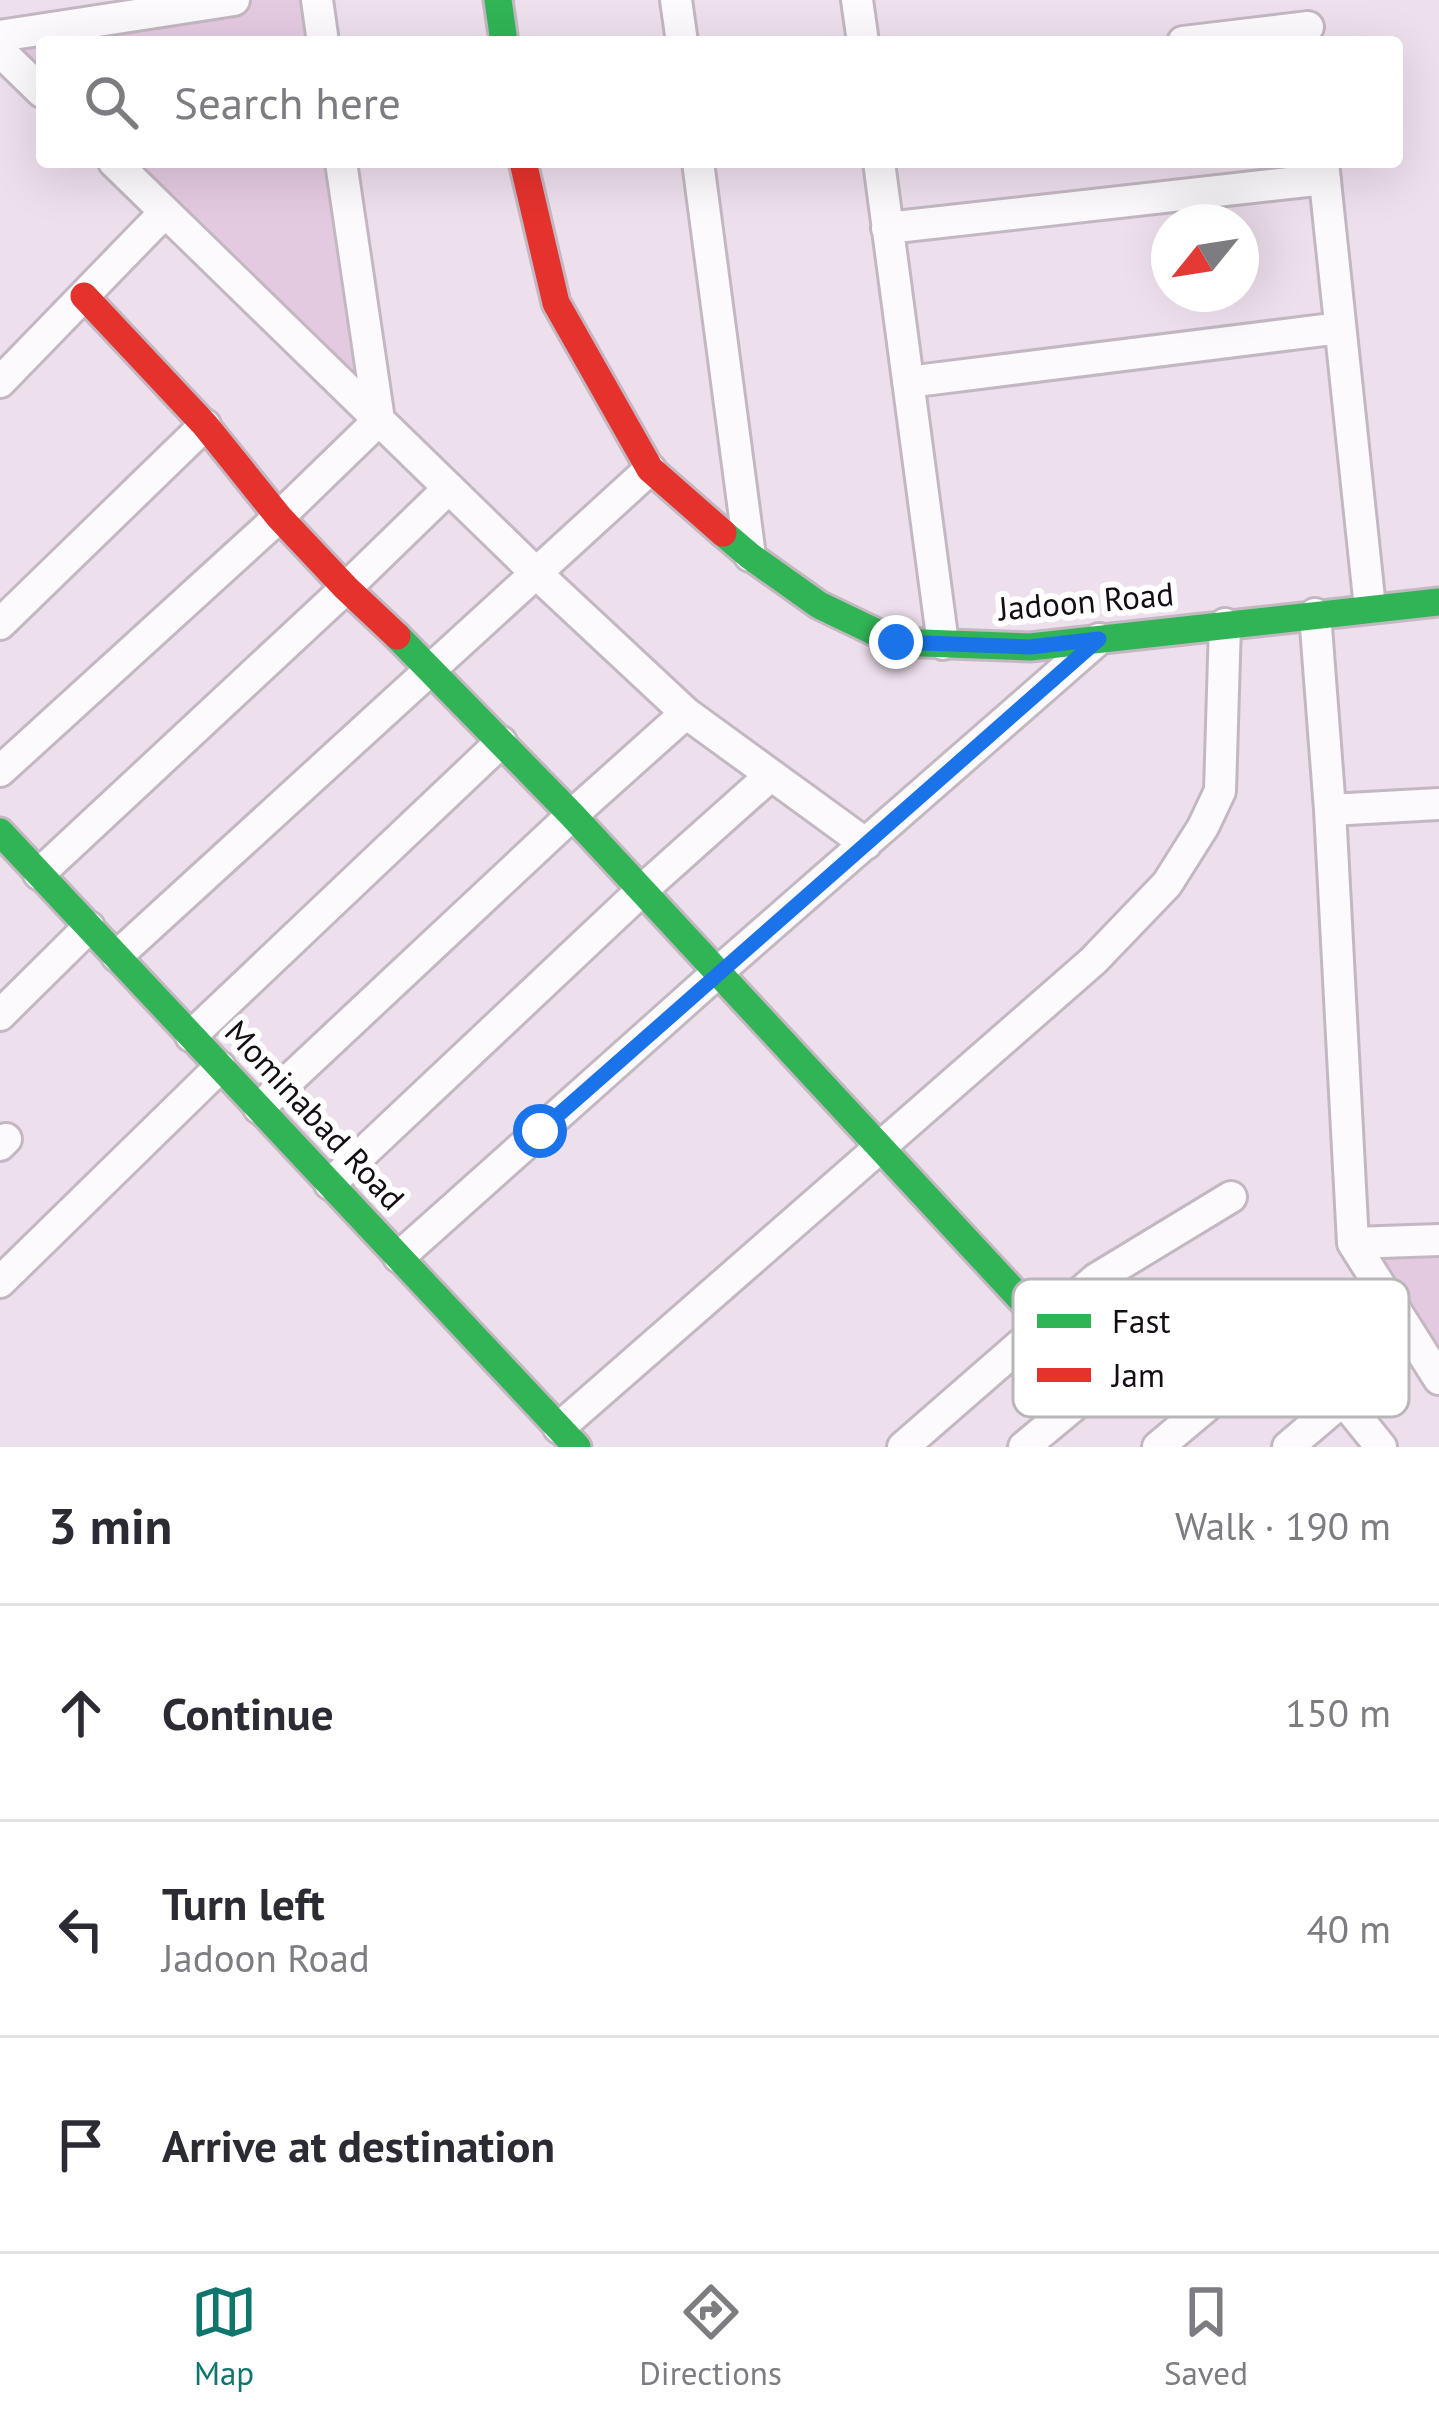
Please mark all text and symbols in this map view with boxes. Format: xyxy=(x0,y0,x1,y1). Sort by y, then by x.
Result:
search box xyxy=(36,36,1403,168)
icon: search xyxy=(78,69,144,135)
text: Search here xyxy=(174,73,401,131)
north arrow xyxy=(1151,204,1259,312)
street label: Jadoon Road xyxy=(995,571,1175,630)
route end xyxy=(869,615,923,669)
street label: Mominabad Road xyxy=(216,1011,414,1219)
route start xyxy=(513,1104,567,1158)
legend xyxy=(1013,1279,1409,1417)
text: Fast xyxy=(1112,1299,1171,1342)
text: Jam xyxy=(1110,1353,1165,1396)
text: 3 min xyxy=(48,1492,172,1558)
text: Walk · 190 m xyxy=(1175,1500,1391,1551)
icon: ahead xyxy=(48,1680,114,1746)
text: Continue xyxy=(162,1684,334,1742)
text: 150 m xyxy=(1285,1687,1391,1738)
text: Turn left xyxy=(162,1874,325,1932)
icon: left xyxy=(48,1896,114,1962)
text: 40 m xyxy=(1306,1903,1391,1954)
text: Jadoon Road xyxy=(162,1932,370,1983)
icon: arrive xyxy=(48,2112,114,2178)
text: Arrive at destination xyxy=(162,2116,555,2174)
tab: Map xyxy=(191,2279,257,2394)
tab: Directions xyxy=(639,2279,782,2394)
tab: Saved xyxy=(1164,2279,1248,2394)

